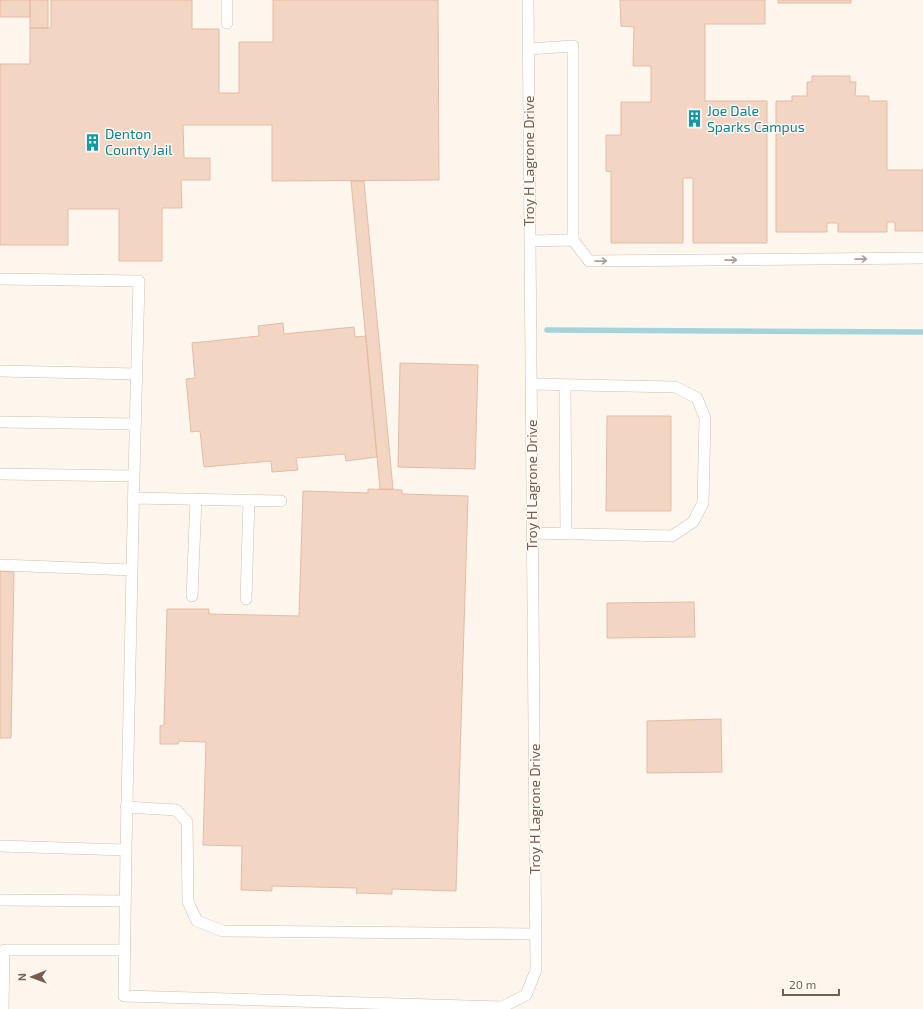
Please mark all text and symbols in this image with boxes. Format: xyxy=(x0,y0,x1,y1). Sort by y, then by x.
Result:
street label: Troy H Lagrone Drive xyxy=(520,96,537,226)
place label: Joe Dale Sparks Campus xyxy=(707,102,805,135)
building icon: Joe Dale Sparks Campus xyxy=(684,109,704,129)
place label: Denton County Jail xyxy=(105,125,173,158)
building icon: Denton County Jail xyxy=(82,132,102,152)
one-way arrow xyxy=(854,255,867,263)
one-way arrow xyxy=(724,256,737,264)
one-way arrow xyxy=(594,257,607,265)
street label: Troy H Lagrone Drive xyxy=(523,420,540,550)
street label: Troy H Lagrone Drive xyxy=(526,744,543,874)
north arrow xyxy=(12,957,52,997)
scale bar xyxy=(783,971,839,997)
text: N xyxy=(15,973,28,981)
text: 20 m xyxy=(789,977,816,991)

